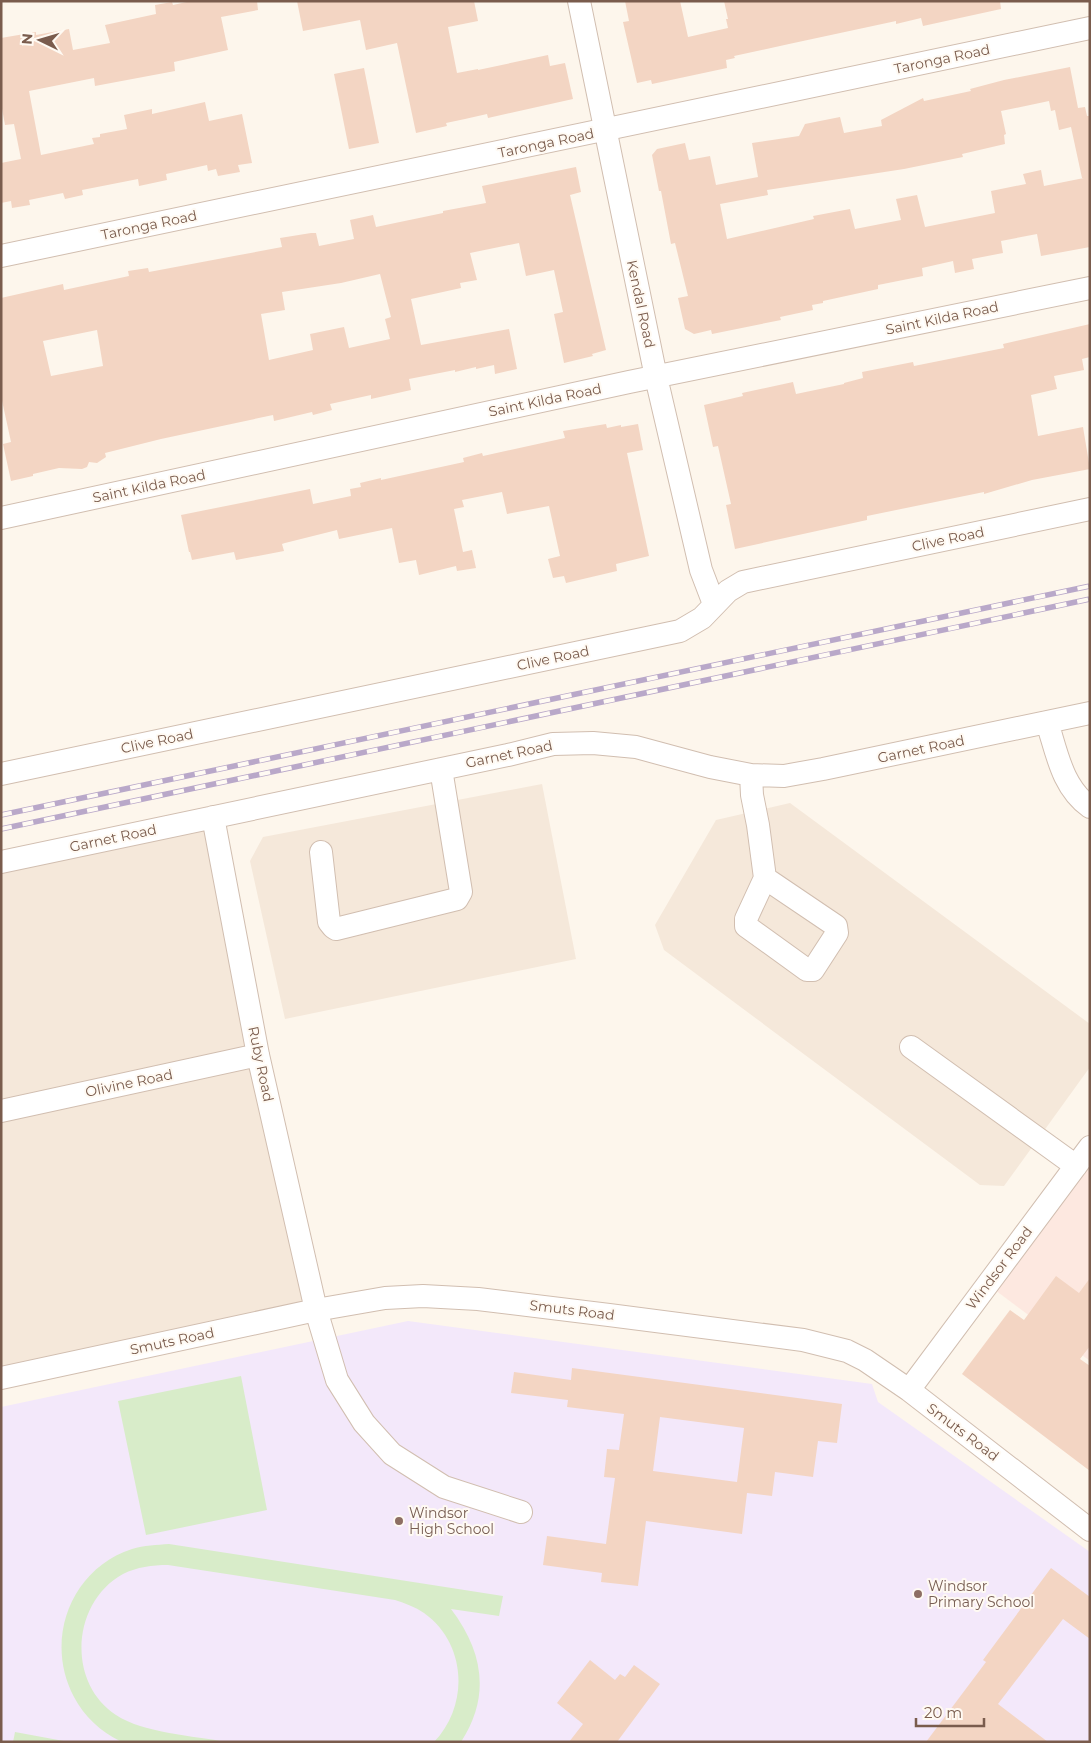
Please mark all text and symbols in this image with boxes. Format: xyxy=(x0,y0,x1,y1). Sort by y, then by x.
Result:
north arrow xyxy=(15,15,65,65)
text: N xyxy=(18,32,37,45)
street label: Taronga Road xyxy=(892,40,992,78)
street label: Taronga Road xyxy=(496,124,596,162)
street label: Taronga Road xyxy=(99,206,199,244)
street label: Kendal Road xyxy=(623,258,659,350)
street label: Saint Kilda Road xyxy=(884,297,1000,339)
street label: Saint Kilda Road xyxy=(487,379,603,421)
street label: Saint Kilda Road xyxy=(91,465,207,507)
street label: Clive Road xyxy=(910,523,986,555)
street label: Clive Road xyxy=(515,642,591,674)
street label: Clive Road xyxy=(119,725,195,757)
street label: Garnet Road xyxy=(876,731,966,767)
street label: Garnet Road xyxy=(464,736,554,772)
street label: Garnet Road xyxy=(68,820,158,856)
street label: Ruby Road xyxy=(244,1025,278,1103)
street label: Olivine Road xyxy=(84,1065,174,1101)
street label: Windsor Road xyxy=(962,1223,1036,1313)
street label: Smuts Road xyxy=(528,1296,616,1324)
street label: Smuts Road xyxy=(128,1323,216,1359)
street label: Smuts Road xyxy=(923,1399,1003,1465)
place label: Windsor High School xyxy=(409,1504,494,1538)
marker: Windsor High School xyxy=(393,1515,405,1527)
place label: Windsor Primary School xyxy=(928,1577,1034,1611)
marker: Windsor Primary School xyxy=(912,1588,924,1600)
scale bar xyxy=(916,1696,984,1728)
text: 20 m xyxy=(924,1703,962,1722)

